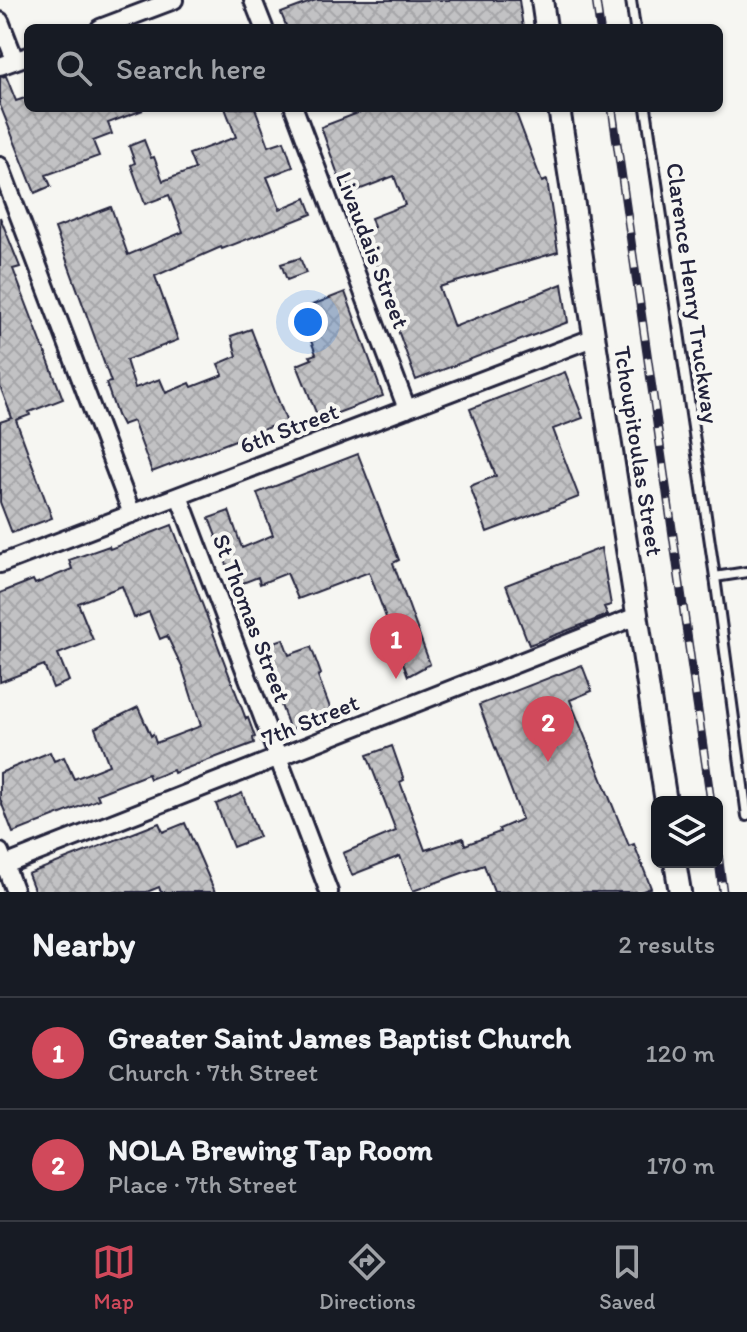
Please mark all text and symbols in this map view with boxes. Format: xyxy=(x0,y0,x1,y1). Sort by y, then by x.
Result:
search box xyxy=(24,24,723,112)
icon: search xyxy=(52,46,96,90)
text: Search here xyxy=(116,50,266,87)
street label: Clarence Henry Truckway xyxy=(660,161,726,426)
street label: Livaudais Street xyxy=(330,167,416,333)
your location xyxy=(288,302,328,342)
street label: Tchoupitoulas Street xyxy=(608,344,670,558)
street label: 6th Street xyxy=(236,396,342,460)
street label: St Thomas Street xyxy=(207,530,297,706)
pin: 1 xyxy=(370,613,422,679)
street label: 7th Street xyxy=(257,687,363,753)
pin: 2 xyxy=(522,696,574,762)
map controls xyxy=(651,796,723,868)
button: layers xyxy=(651,796,723,868)
text: Nearby xyxy=(32,924,135,965)
text: 2 results xyxy=(618,928,715,960)
text: Greater Saint James Baptist Church xyxy=(108,1019,571,1056)
text: 1 xyxy=(52,1037,64,1069)
text: 120 m xyxy=(646,1037,715,1069)
text: Church · 7th Street xyxy=(108,1056,318,1088)
text: NOLA Brewing Tap Room xyxy=(108,1131,433,1168)
text: 2 xyxy=(51,1149,65,1181)
text: 170 m xyxy=(646,1149,715,1181)
text: Place · 7th Street xyxy=(108,1168,297,1200)
tab: Map xyxy=(92,1240,136,1315)
tab: Directions xyxy=(319,1240,416,1315)
tab: Saved xyxy=(599,1240,655,1315)

